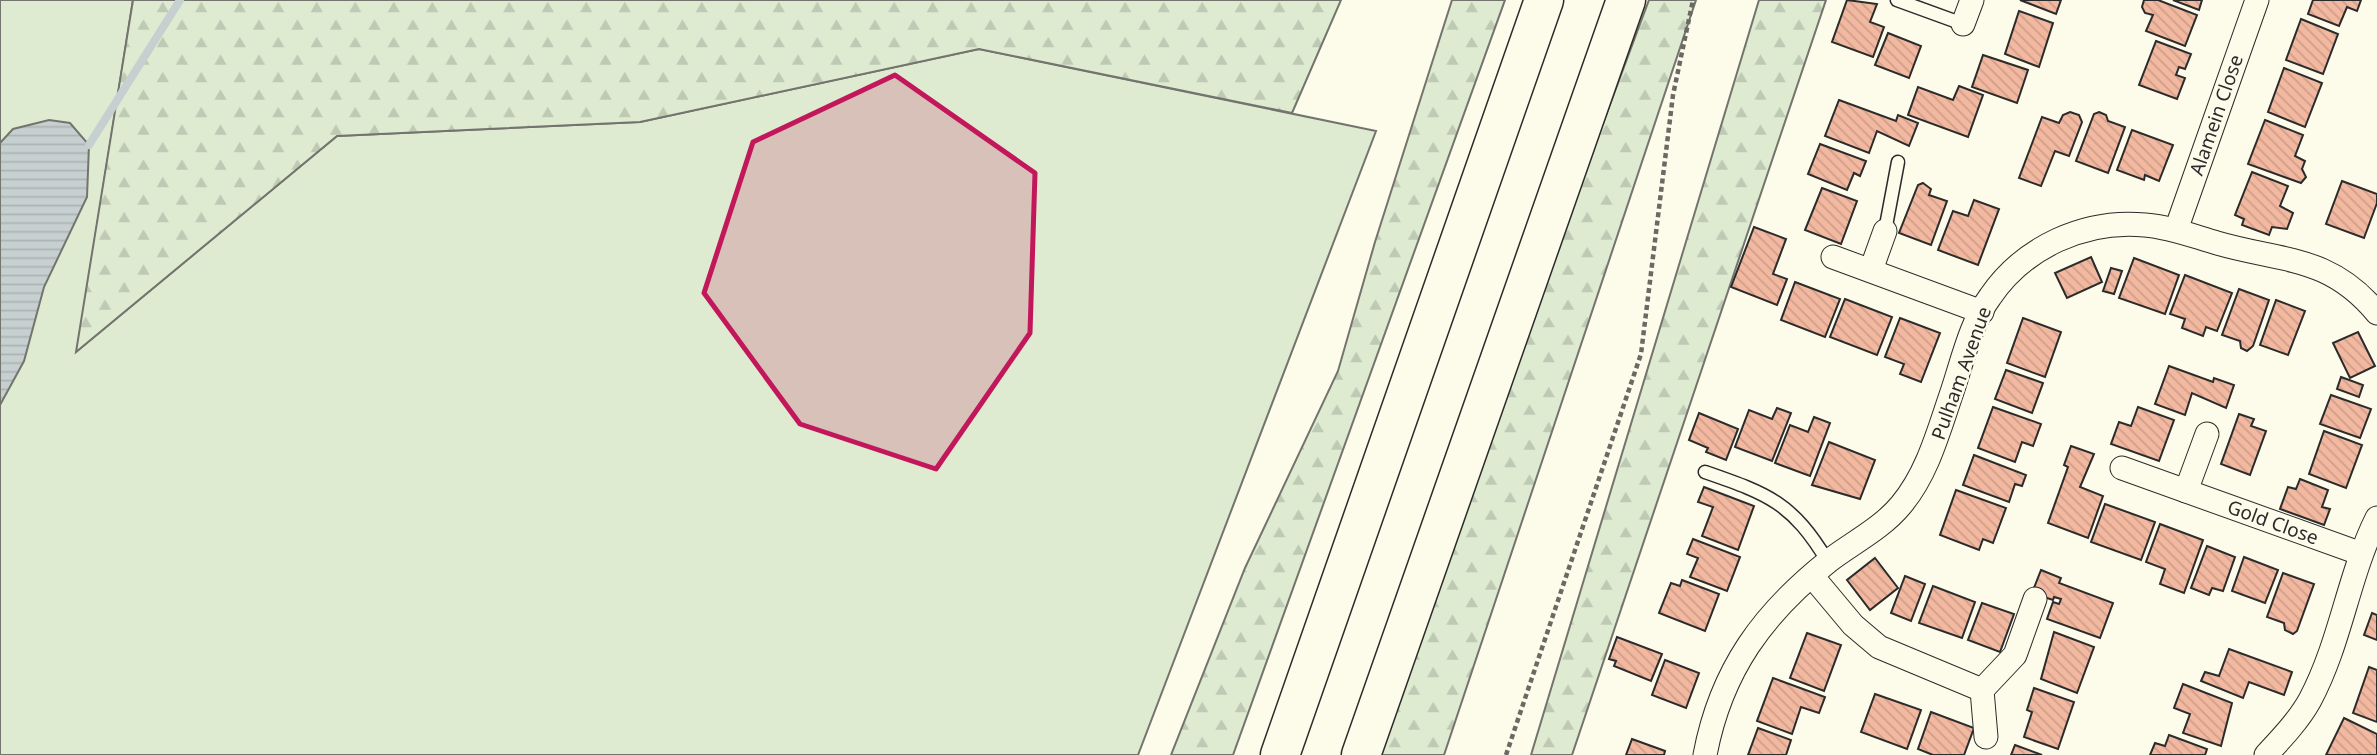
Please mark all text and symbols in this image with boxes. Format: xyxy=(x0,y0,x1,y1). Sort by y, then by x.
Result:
street label: Alamein Close xyxy=(2183,51,2249,179)
street label: Pulham Avenue xyxy=(1925,303,1997,443)
street label: Gold Close xyxy=(2224,494,2322,550)

